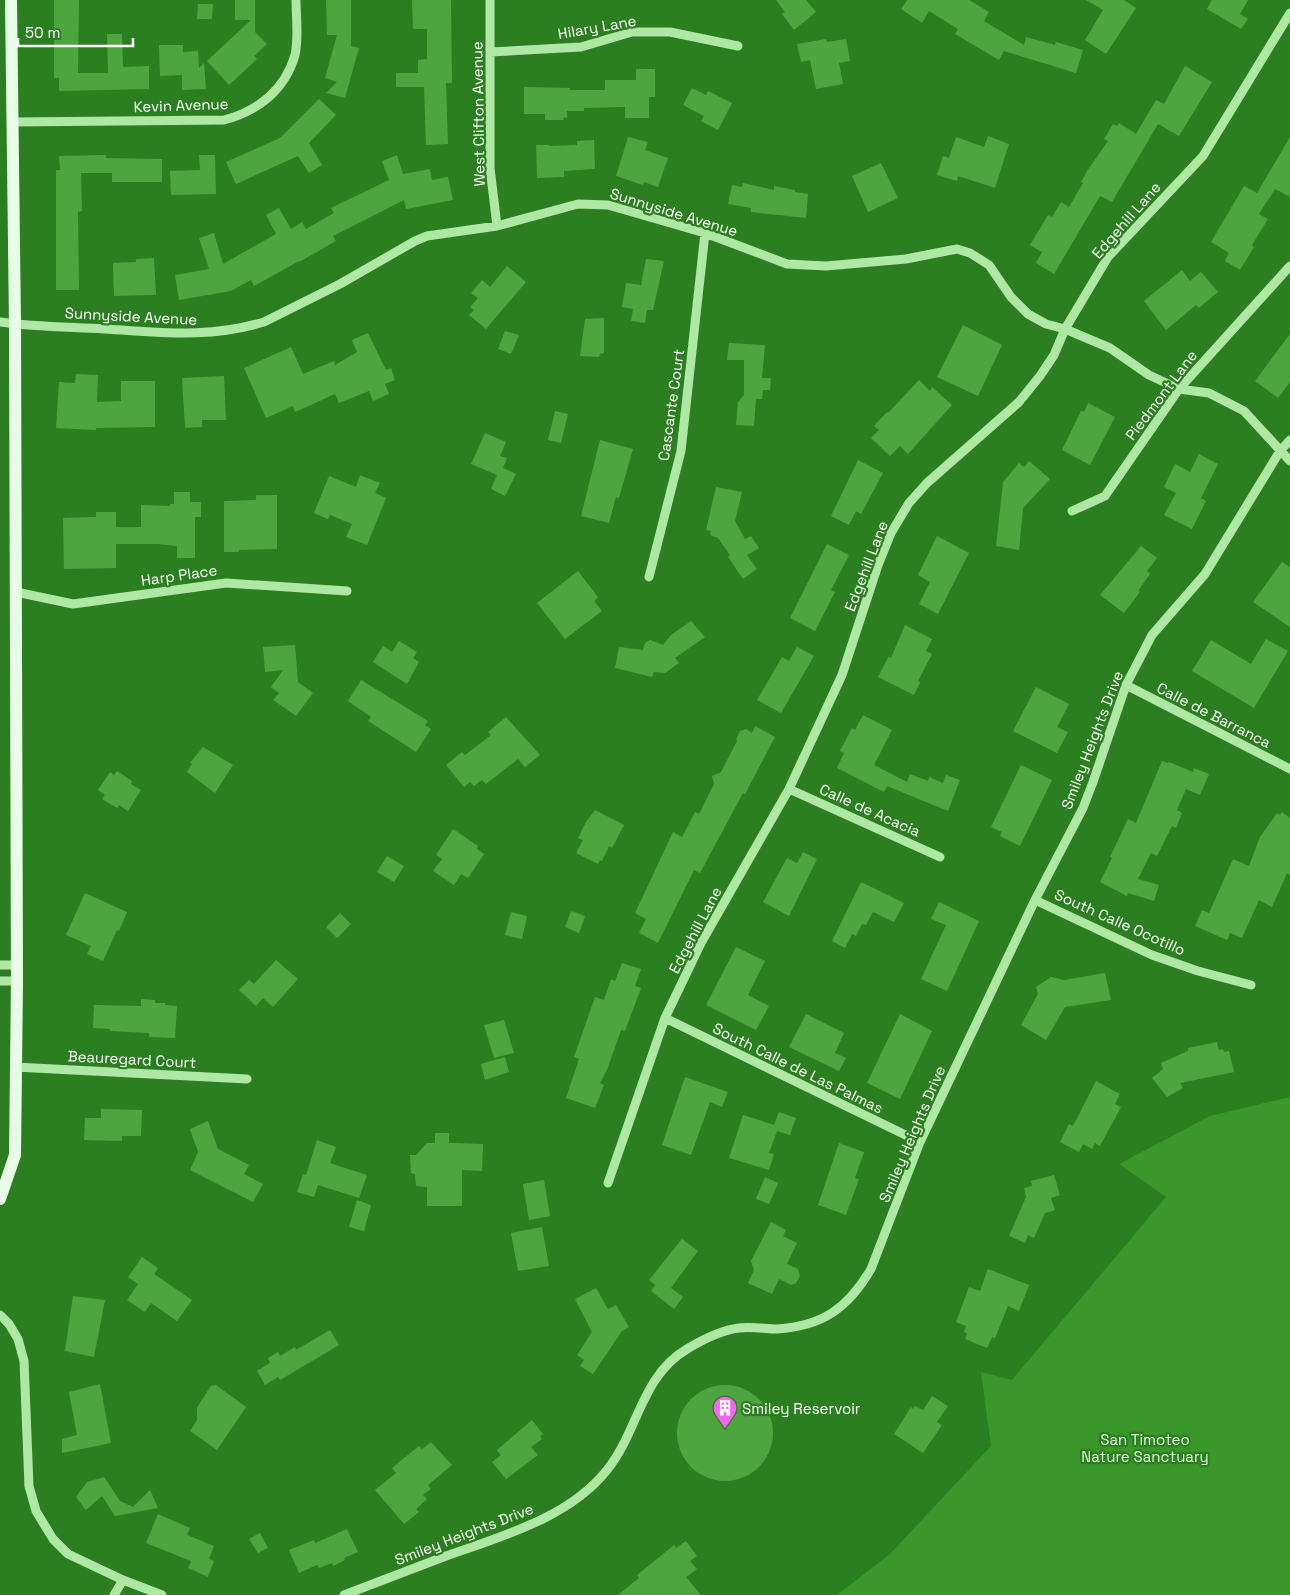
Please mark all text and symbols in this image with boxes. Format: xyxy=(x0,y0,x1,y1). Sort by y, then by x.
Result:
street label: Hilary Lane xyxy=(556,11,638,43)
scale bar xyxy=(18,15,132,47)
text: 50 m xyxy=(25,23,60,42)
street label: West Clifton Avenue xyxy=(467,41,489,187)
street label: Kevin Avenue xyxy=(133,94,229,116)
street label: Edgehill Lane xyxy=(1087,178,1165,262)
street label: Sunnyside Avenue xyxy=(608,184,740,241)
street label: Sunnyside Avenue xyxy=(64,303,198,329)
street label: Piedmont Lane xyxy=(1121,346,1201,444)
street label: Cascante Court xyxy=(654,348,688,462)
street label: Edgehill Lane xyxy=(840,518,892,614)
street label: Harp Place xyxy=(140,560,218,590)
street label: Smiley Heights Drive xyxy=(1057,668,1127,812)
street label: Calle de Barranca xyxy=(1154,678,1275,752)
street label: Calle de Acacia xyxy=(817,779,924,841)
street label: Edgehill Lane xyxy=(664,883,726,977)
street label: South Calle Ocotillo xyxy=(1052,885,1188,959)
street label: South Calle de Las Palmas xyxy=(710,1018,886,1118)
street label: Beauregard Court xyxy=(67,1046,197,1072)
street label: Smiley Heights Drive xyxy=(875,1063,950,1205)
building icon: Smiley Reservoir xyxy=(712,1395,738,1429)
place label: Smiley Reservoir xyxy=(742,1399,861,1418)
park label: San Timoteo Nature Sanctuary xyxy=(1081,1430,1209,1466)
street label: Smiley Heights Drive xyxy=(392,1499,536,1569)

